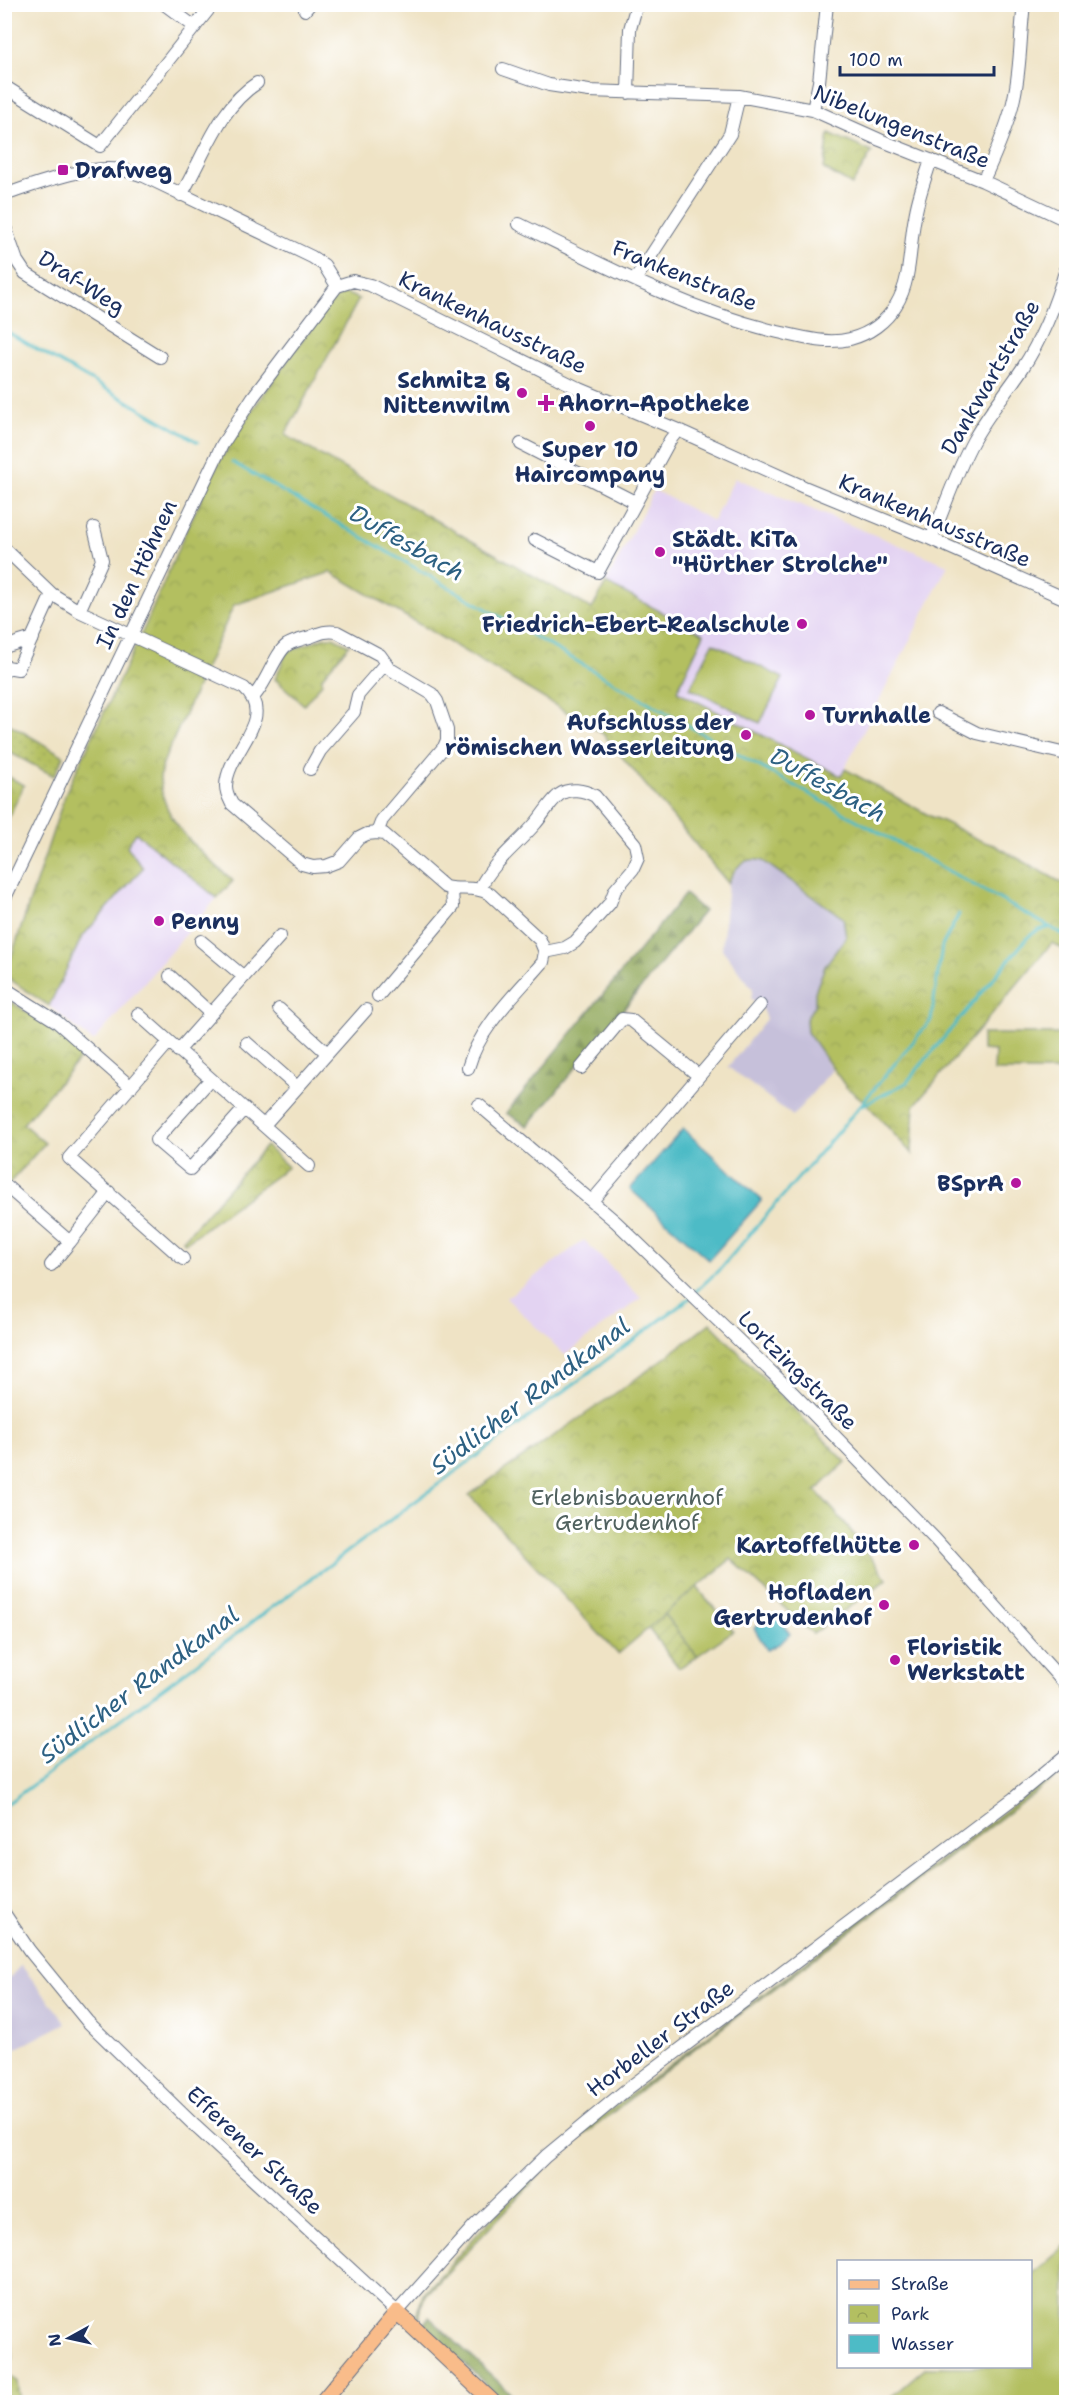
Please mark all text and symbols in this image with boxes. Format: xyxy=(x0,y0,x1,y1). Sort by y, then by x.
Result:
scale bar xyxy=(840,39,994,77)
text: 100 m xyxy=(849,48,903,72)
street label: Nibelungenstraße xyxy=(809,78,995,175)
place label: Drafweg xyxy=(75,156,172,185)
marker: Drafweg xyxy=(56,163,70,177)
street label: Frankenstraße xyxy=(608,233,762,318)
street label: Draf-Weg xyxy=(33,244,131,321)
street label: Krankenhausstraße xyxy=(394,264,592,381)
street label: Dankwartstraße xyxy=(934,295,1047,460)
place label: Schmitz & Nittenwilm xyxy=(383,366,510,420)
marker: Schmitz & Nittenwilm xyxy=(515,386,529,400)
place label: Ahorn-Apotheke xyxy=(558,389,750,418)
marker: Ahorn-Apotheke xyxy=(539,396,553,410)
marker: Super 10 Haircompany xyxy=(583,419,597,433)
place label: Super 10 Haircompany xyxy=(515,435,665,489)
street label: Krankenhausstraße xyxy=(834,467,1035,574)
street label: In den Höhnen xyxy=(89,495,184,653)
water label: Duffesbach xyxy=(344,497,470,589)
place label: Städt. KiTa "Hürther Strolche" xyxy=(672,525,888,579)
marker: Städt. KiTa "Hürther Strolche" xyxy=(653,545,667,559)
place label: Friedrich-Ebert-Realschule xyxy=(482,610,790,639)
marker: Friedrich-Ebert-Realschule xyxy=(795,617,809,631)
place label: Turnhalle xyxy=(822,701,931,730)
place label: Aufschluss der römischen Wasserleitung xyxy=(445,708,734,762)
marker: Turnhalle xyxy=(803,708,817,722)
marker: Aufschluss der römischen Wasserleitung xyxy=(739,728,753,742)
water label: Duffesbach xyxy=(764,740,892,830)
place label: Penny xyxy=(171,907,239,936)
marker: Penny xyxy=(152,914,166,928)
place label: BSprA xyxy=(937,1169,1004,1198)
marker: BSprA xyxy=(1009,1176,1023,1190)
street label: Lortzingstraße xyxy=(731,1304,864,1437)
water label: Südlicher Randkanal xyxy=(423,1310,637,1482)
park label: Erlebnisbauernhof Gertrudenhof xyxy=(531,1483,724,1537)
place label: Kartoffelhütte xyxy=(736,1531,902,1560)
marker: Kartoffelhütte xyxy=(907,1538,921,1552)
place label: Hofladen Gertrudenhof xyxy=(713,1578,872,1632)
marker: Hofladen Gertrudenhof xyxy=(877,1598,891,1612)
water label: Südlicher Randkanal xyxy=(32,1599,246,1771)
place label: Floristik Werkstatt xyxy=(907,1633,1025,1687)
marker: Floristik Werkstatt xyxy=(888,1653,902,1667)
street label: Horbeller Straße xyxy=(581,1973,740,2103)
street label: Efferener Straße xyxy=(180,2080,329,2221)
legend xyxy=(837,2260,1032,2368)
text: Straße xyxy=(891,2272,949,2296)
text: Park xyxy=(891,2302,930,2326)
north arrow xyxy=(39,2308,99,2368)
text: N xyxy=(43,2332,66,2348)
text: Wasser xyxy=(891,2332,954,2356)

